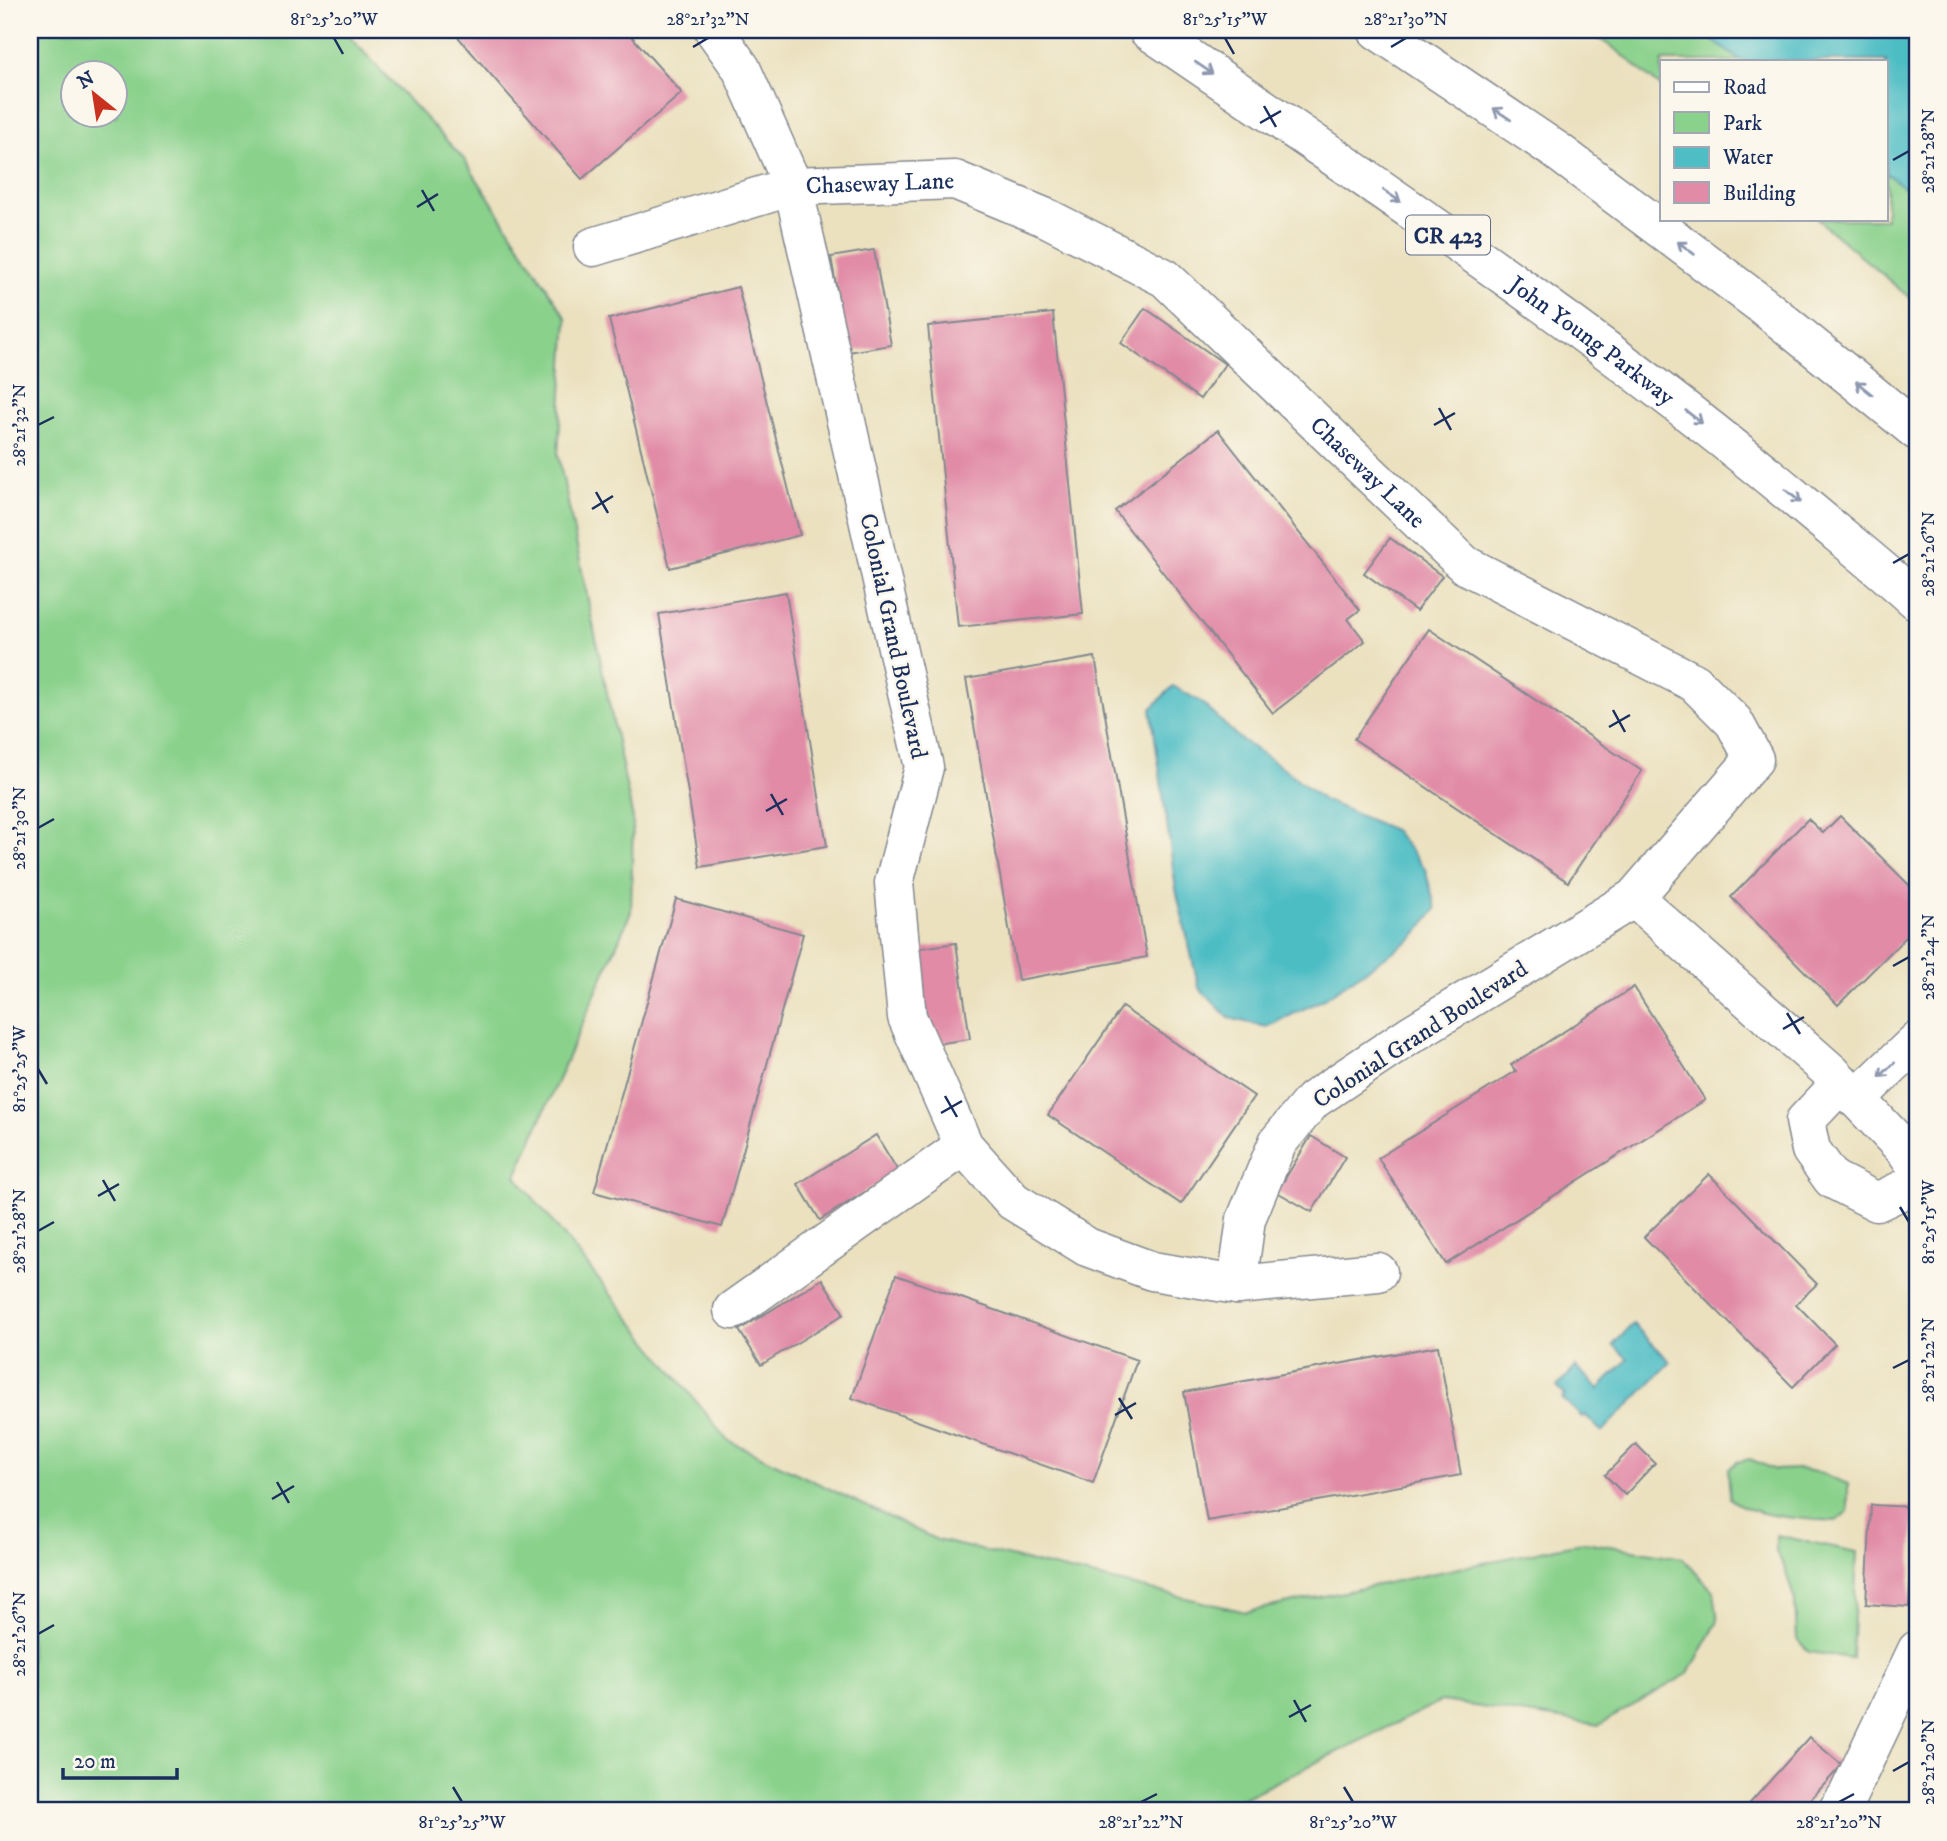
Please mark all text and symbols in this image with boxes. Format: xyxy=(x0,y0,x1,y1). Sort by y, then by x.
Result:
text: 81°25'20"W xyxy=(290,9,378,31)
text: 28°21'32"N xyxy=(667,9,750,31)
text: 81°25'15"W xyxy=(1183,9,1268,31)
text: 28°21'30"N xyxy=(1364,9,1448,31)
north arrow xyxy=(60,60,130,130)
legend xyxy=(1660,60,1888,220)
one-way arrow xyxy=(1194,61,1213,75)
text: N xyxy=(74,67,99,94)
text: Road xyxy=(1723,75,1767,101)
one-way arrow xyxy=(1492,107,1512,121)
text: 28°21'28"N xyxy=(1918,108,1940,194)
text: Park xyxy=(1723,111,1763,137)
text: Water xyxy=(1722,145,1773,171)
street label: Chaseway Lane xyxy=(805,166,955,202)
text: Building xyxy=(1723,181,1796,207)
one-way arrow xyxy=(1382,189,1401,203)
road number: CR 423 xyxy=(1406,216,1490,254)
one-way arrow xyxy=(1677,240,1695,255)
street label: John Young Parkway xyxy=(1501,269,1681,413)
one-way arrow xyxy=(1856,381,1874,396)
text: 28°21'32"N xyxy=(9,383,31,466)
one-way arrow xyxy=(1685,410,1703,425)
street label: Chaseway Lane xyxy=(1303,411,1431,535)
one-way arrow xyxy=(1783,489,1801,504)
street label: Colonial Grand Boulevard xyxy=(852,511,934,762)
text: 28°21'26"N xyxy=(1918,511,1940,597)
text: 28°21'30"N xyxy=(9,786,31,870)
text: 28°21'24"N xyxy=(1918,913,1940,1000)
street label: Colonial Grand Boulevard xyxy=(1307,954,1534,1116)
text: 81°25'25"W xyxy=(9,1025,31,1112)
one-way arrow xyxy=(1879,1062,1896,1079)
text: 81°25'15"W xyxy=(1918,1179,1940,1264)
text: 28°21'28"N xyxy=(9,1188,31,1274)
text: 28°21'22"N xyxy=(1918,1317,1940,1403)
text: 28°21'26"N xyxy=(9,1591,31,1677)
text: 28°21'20"N xyxy=(1918,1719,1940,1805)
scale bar xyxy=(63,1736,177,1780)
text: 20 m xyxy=(74,1749,116,1775)
text: 81°25'25"W xyxy=(419,1812,506,1834)
text: 28°21'22"N xyxy=(1098,1812,1184,1834)
text: 81°25'20"W xyxy=(1309,1812,1397,1834)
text: 28°21'20"N xyxy=(1796,1812,1882,1834)

